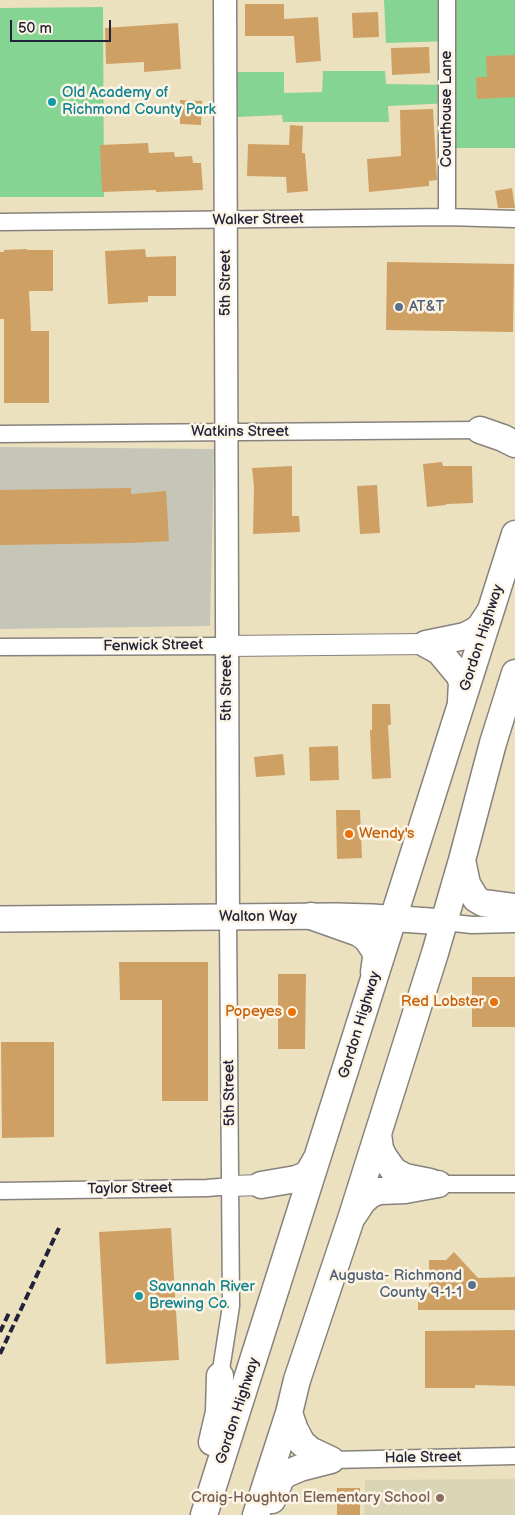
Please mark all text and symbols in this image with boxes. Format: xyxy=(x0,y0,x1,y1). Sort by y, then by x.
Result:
scale bar xyxy=(12,10,114,42)
text: 50 m xyxy=(18,19,52,38)
street label: Courthouse Lane xyxy=(438,51,456,167)
place label: Old Academy of Richmond County Park xyxy=(62,84,216,119)
marker: Old Academy of Richmond County Park xyxy=(46,96,58,108)
street label: Walker Street xyxy=(212,210,304,230)
street label: 5th Street xyxy=(217,250,235,316)
place label: AT&T xyxy=(409,298,445,316)
marker: AT&T xyxy=(393,301,405,313)
street label: Watkins Street xyxy=(191,423,289,441)
street label: Gordon Highway xyxy=(456,582,508,694)
street label: Fenwick Street xyxy=(103,636,203,656)
street label: 5th Street xyxy=(218,655,236,721)
place label: Wendy's xyxy=(359,825,414,843)
marker: Wendy's xyxy=(343,828,355,840)
street label: Walton Way xyxy=(219,908,297,926)
street label: Gordon Highway xyxy=(335,969,385,1081)
place label: Red Lobster xyxy=(401,993,484,1011)
marker: Red Lobster xyxy=(488,996,500,1008)
place label: Popeyes xyxy=(225,1003,282,1021)
marker: Popeyes xyxy=(286,1006,298,1018)
street label: 5th Street xyxy=(220,1059,240,1127)
street label: Taylor Street xyxy=(87,1179,173,1199)
place label: Augusta- Richmond County 9-1-1 xyxy=(330,1267,462,1302)
place label: Savannah River Brewing Co. xyxy=(149,1278,255,1313)
marker: Augusta- Richmond County 9-1-1 xyxy=(466,1279,478,1291)
marker: Savannah River Brewing Co. xyxy=(133,1290,145,1302)
street label: Gordon Highway xyxy=(212,1355,264,1467)
street label: Hale Street xyxy=(384,1448,462,1468)
place label: Craig-Houghton Elementary School xyxy=(191,1489,430,1507)
marker: Craig-Houghton Elementary School xyxy=(434,1492,446,1504)

